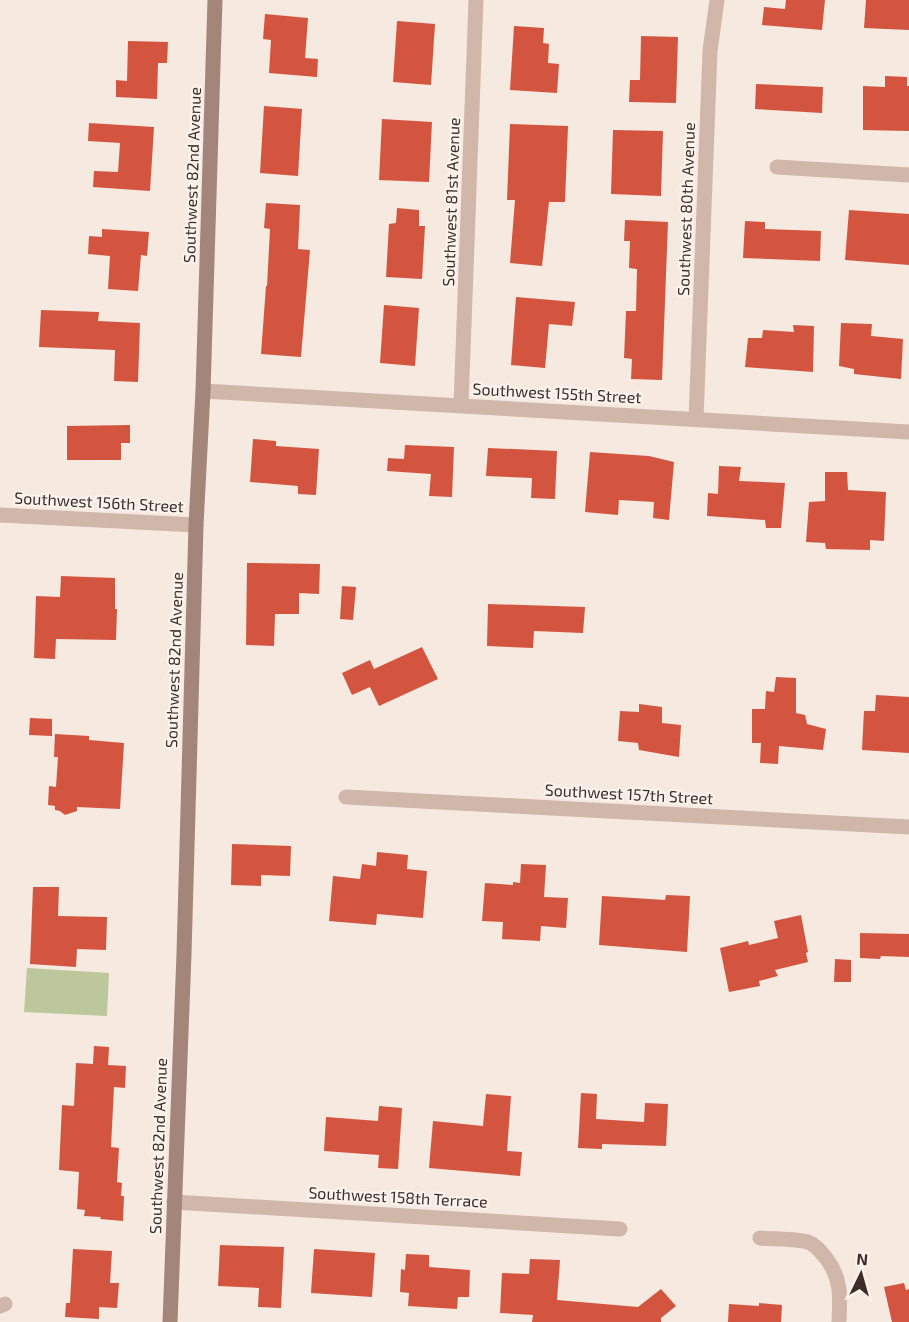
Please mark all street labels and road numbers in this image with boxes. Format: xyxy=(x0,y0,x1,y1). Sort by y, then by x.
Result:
street label: Southwest 82nd Avenue xyxy=(179,87,204,263)
street label: Southwest 81st Avenue xyxy=(438,117,463,287)
street label: Southwest 80th Avenue xyxy=(673,122,698,296)
street label: Southwest 155th Street xyxy=(472,379,642,406)
street label: Southwest 156th Street xyxy=(14,488,184,515)
street label: Southwest 82nd Avenue xyxy=(161,572,186,748)
street label: Southwest 157th Street xyxy=(544,780,714,807)
street label: Southwest 82nd Avenue xyxy=(145,1058,170,1234)
street label: Southwest 158th Terrace xyxy=(308,1182,488,1211)

